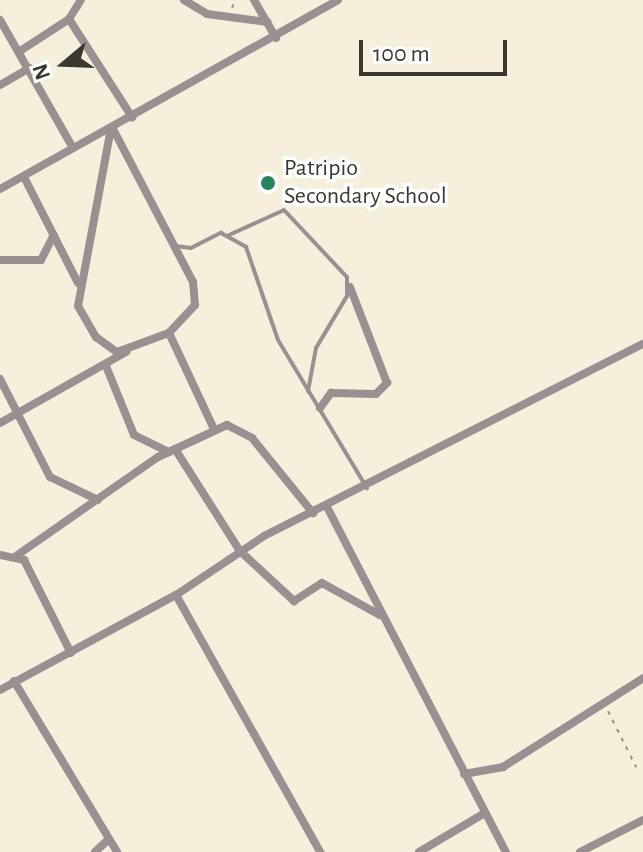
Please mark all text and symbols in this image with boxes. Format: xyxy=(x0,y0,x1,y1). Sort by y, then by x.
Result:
north arrow xyxy=(24,24,104,104)
scale bar xyxy=(363,24,511,74)
text: 100 m xyxy=(373,42,430,66)
text: N xyxy=(28,61,54,83)
place label: Patripio Secondary School xyxy=(284,155,447,211)
marker: Patripio Secondary School xyxy=(259,174,277,192)

